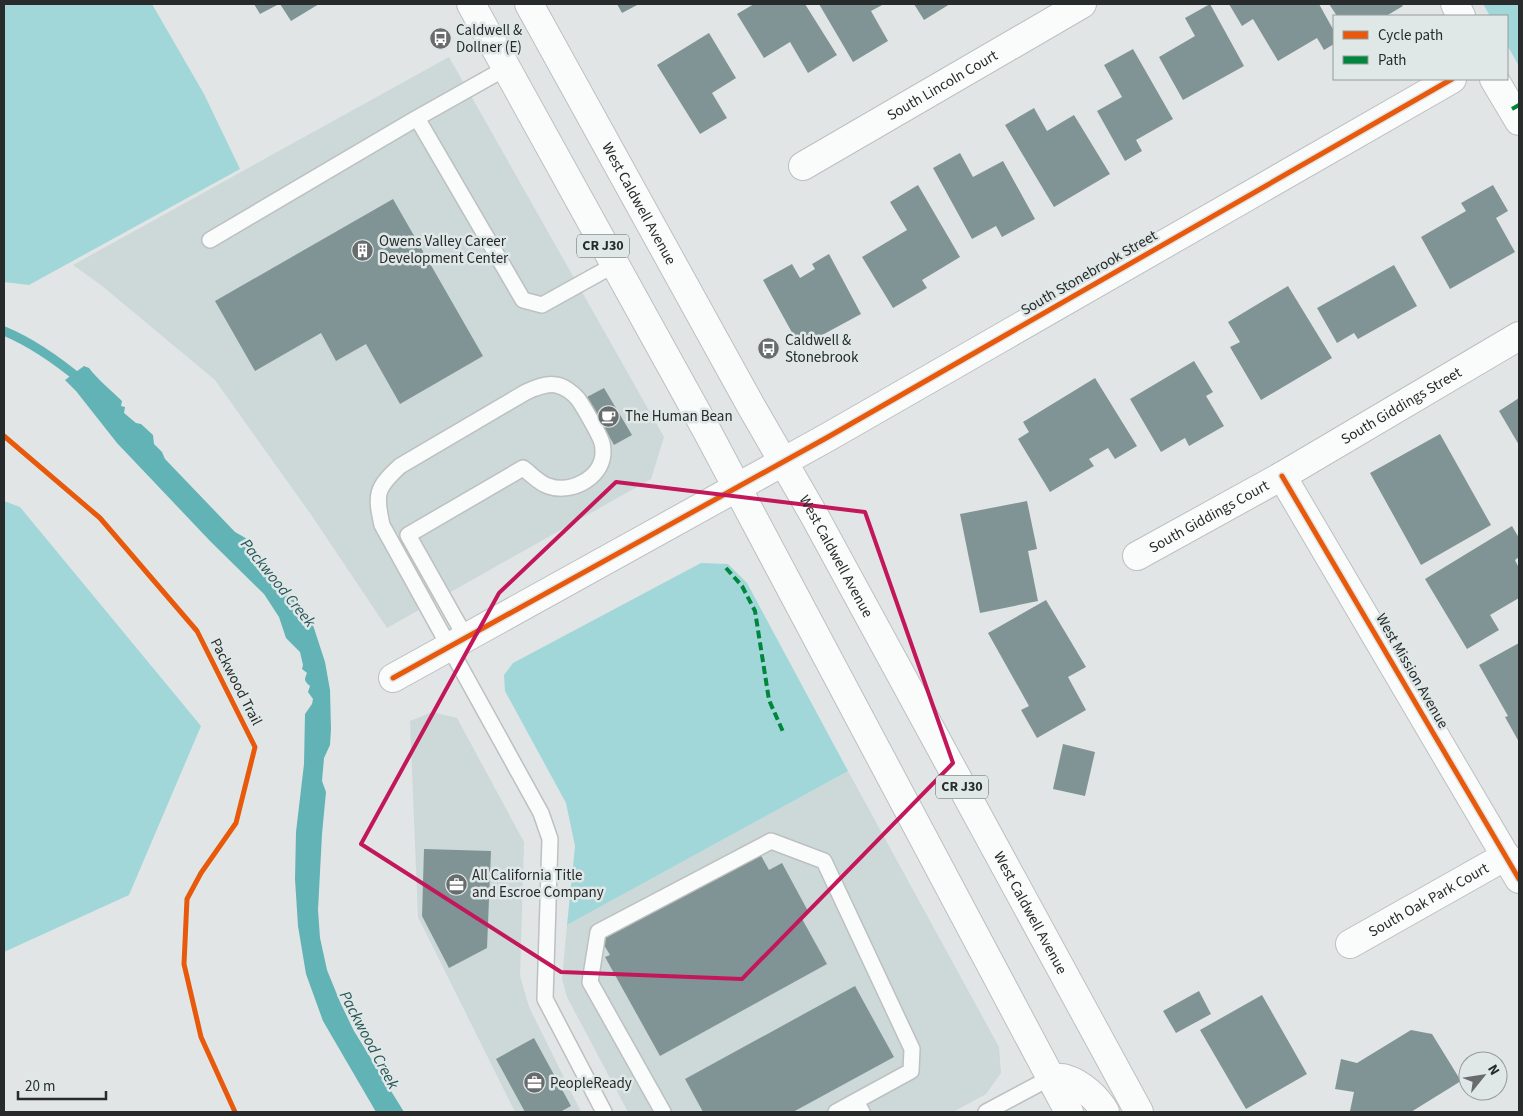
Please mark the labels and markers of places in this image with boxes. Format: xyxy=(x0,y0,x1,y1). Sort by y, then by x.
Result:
place label: Caldwell & Dollner (E) xyxy=(456,20,522,58)
bus stop icon: Caldwell & Dollner (E) xyxy=(428,27,452,51)
place label: Owens Valley Career Development Center xyxy=(379,231,509,269)
building icon: Owens Valley Career Development Center xyxy=(351,238,375,262)
place label: Caldwell & Stonebrook xyxy=(785,330,859,368)
bus stop icon: Caldwell & Stonebrook xyxy=(757,337,781,361)
cafe icon: The Human Bean xyxy=(597,404,621,428)
place label: The Human Bean xyxy=(625,406,733,427)
place label: All California Title and Escroe Company xyxy=(472,865,604,903)
office icon: All California Title and Escroe Company xyxy=(444,872,468,896)
office icon: PeopleReady xyxy=(522,1071,546,1095)
place label: PeopleReady xyxy=(550,1073,632,1094)

